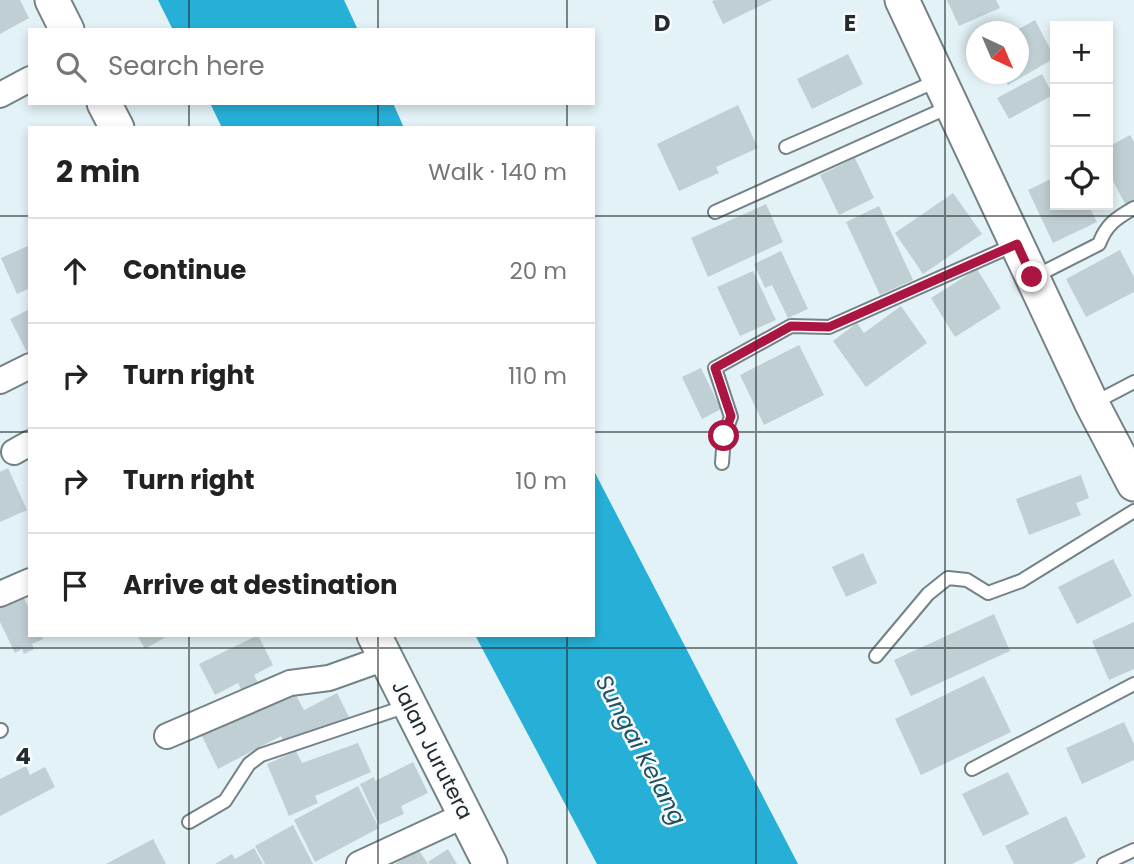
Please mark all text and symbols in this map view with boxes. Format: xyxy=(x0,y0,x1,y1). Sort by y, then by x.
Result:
text: D xyxy=(654,7,670,39)
text: E xyxy=(844,7,856,39)
north arrow xyxy=(966,21,1029,84)
map controls xyxy=(1050,21,1113,210)
button: + xyxy=(1050,21,1113,84)
search box xyxy=(28,28,595,105)
icon: search xyxy=(52,48,90,86)
text: Search here xyxy=(108,48,265,84)
button: − xyxy=(1050,84,1113,147)
button: locate xyxy=(1050,147,1113,210)
text: 2 min xyxy=(56,150,140,193)
text: Walk · 140 m xyxy=(428,156,567,188)
icon: ahead xyxy=(56,252,94,290)
text: Continue xyxy=(123,252,246,288)
text: 20 m xyxy=(509,255,567,287)
route end xyxy=(1016,261,1047,292)
icon: right xyxy=(56,357,94,395)
text: Turn right xyxy=(123,357,255,393)
text: 110 m xyxy=(508,360,567,392)
route start xyxy=(708,420,739,451)
icon: right xyxy=(56,462,94,500)
text: Turn right xyxy=(123,462,255,498)
text: 10 m xyxy=(515,465,567,497)
icon: arrive xyxy=(56,567,94,605)
text: Arrive at destination xyxy=(123,567,398,603)
water label: Sungai Kelang xyxy=(588,669,694,831)
street label: Jalan Jurutera xyxy=(385,675,480,824)
text: 4 xyxy=(15,740,31,772)

